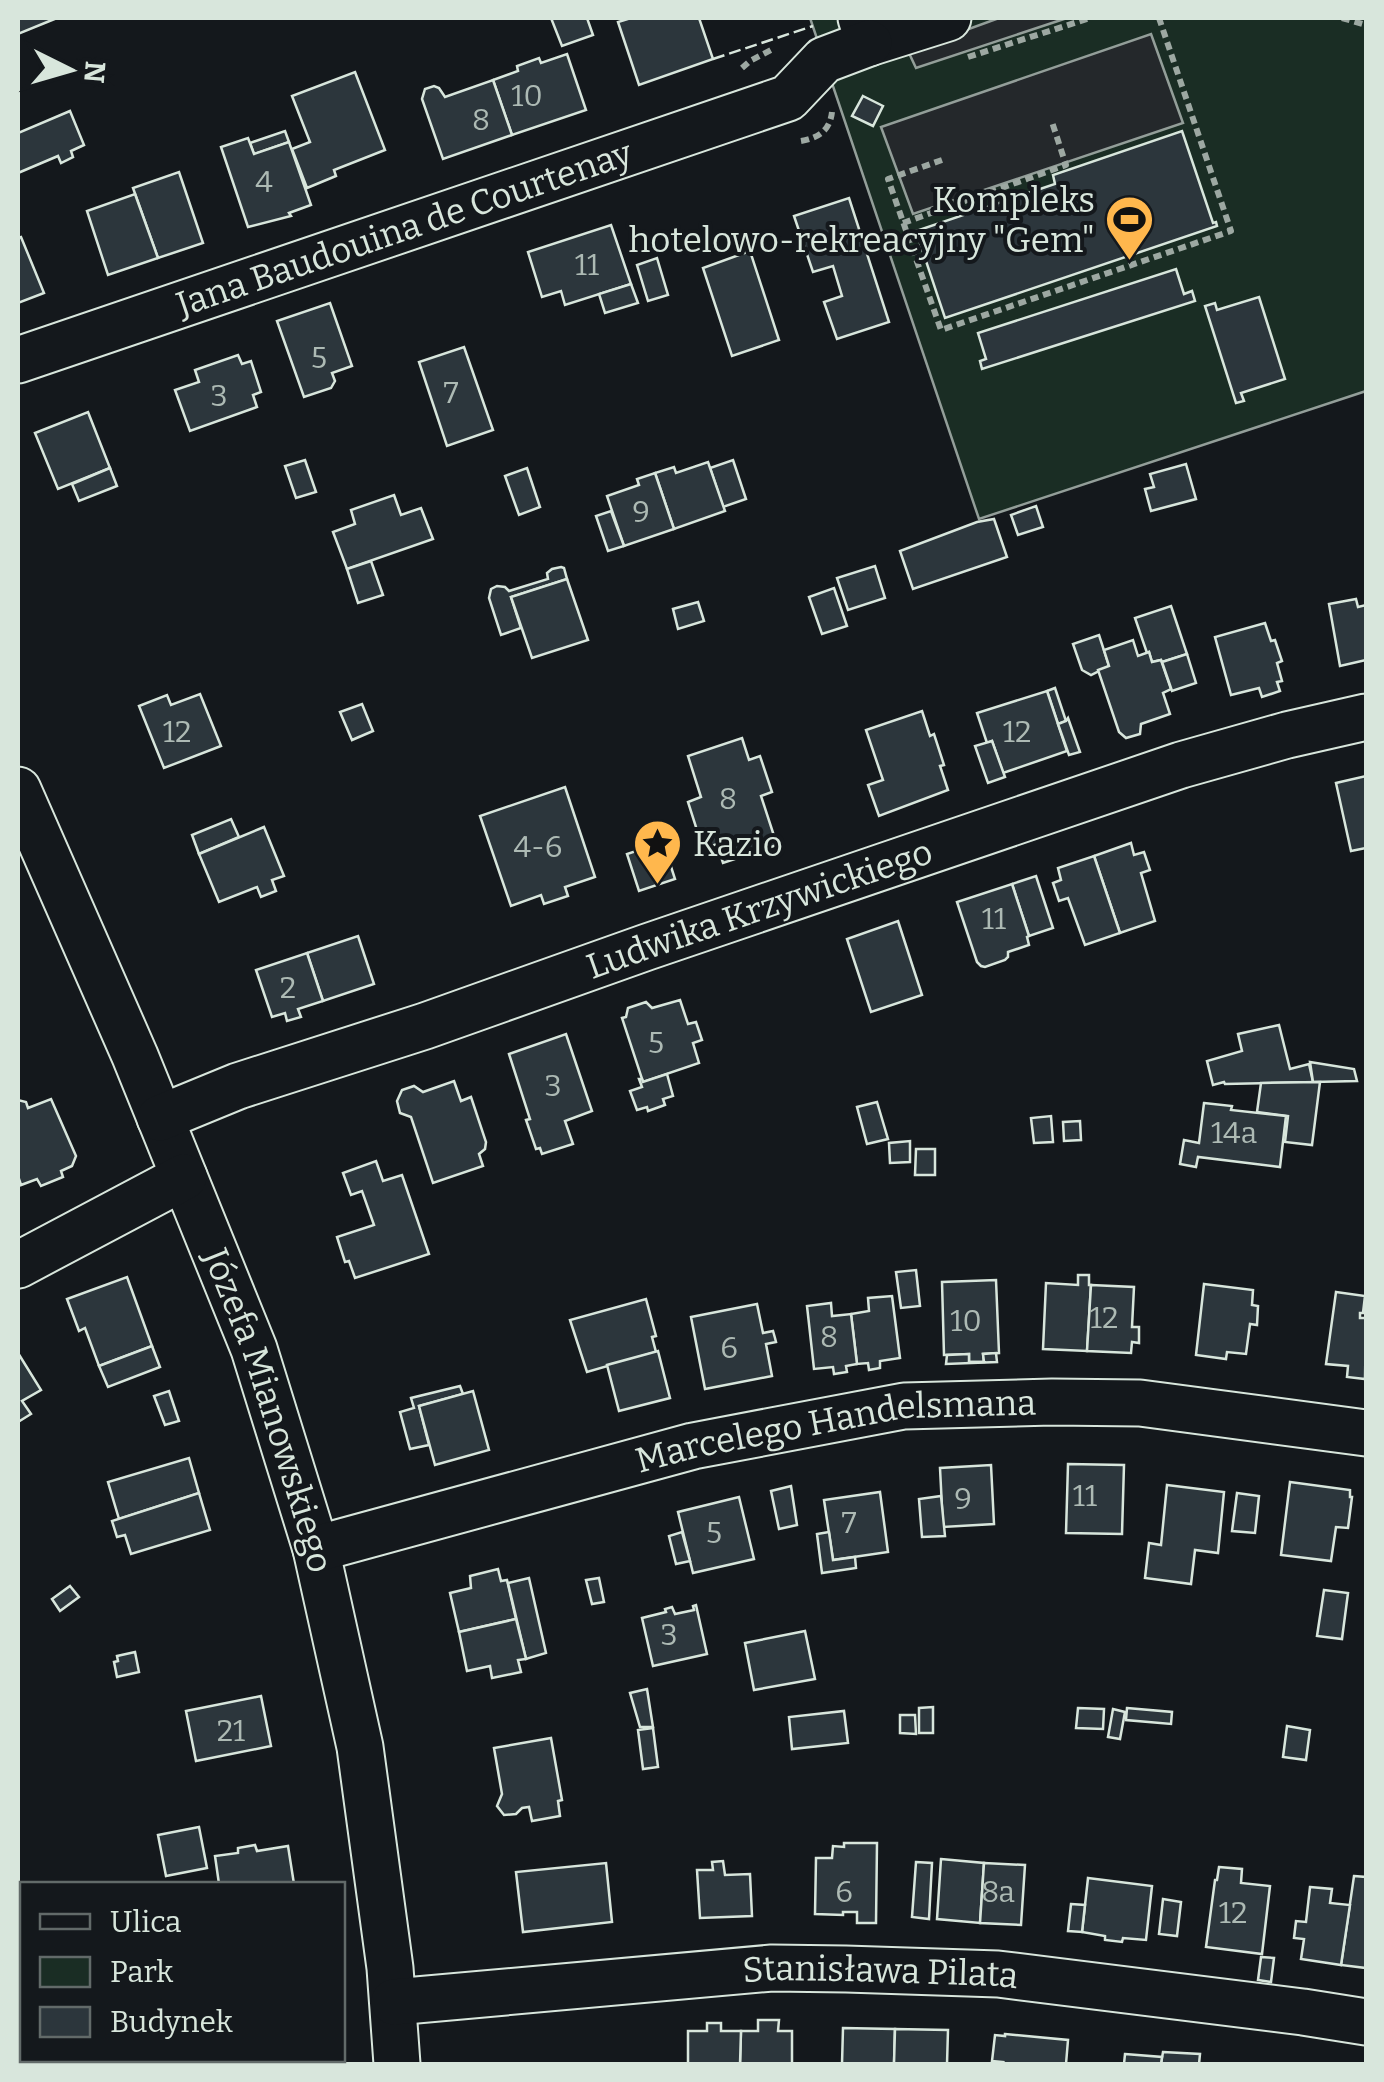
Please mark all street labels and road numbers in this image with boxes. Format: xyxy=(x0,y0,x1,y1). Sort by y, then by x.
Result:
street label: Jana Baudouina de Courtenay xyxy=(170,131,638,326)
street label: Ludwika Krzywickiego xyxy=(581,830,938,988)
street label: Józefa Mianowskiego xyxy=(194,1241,342,1576)
street label: Marcelego Handelsmana xyxy=(631,1381,1037,1482)
street label: Stanisława Pilata xyxy=(741,1947,1021,1997)

